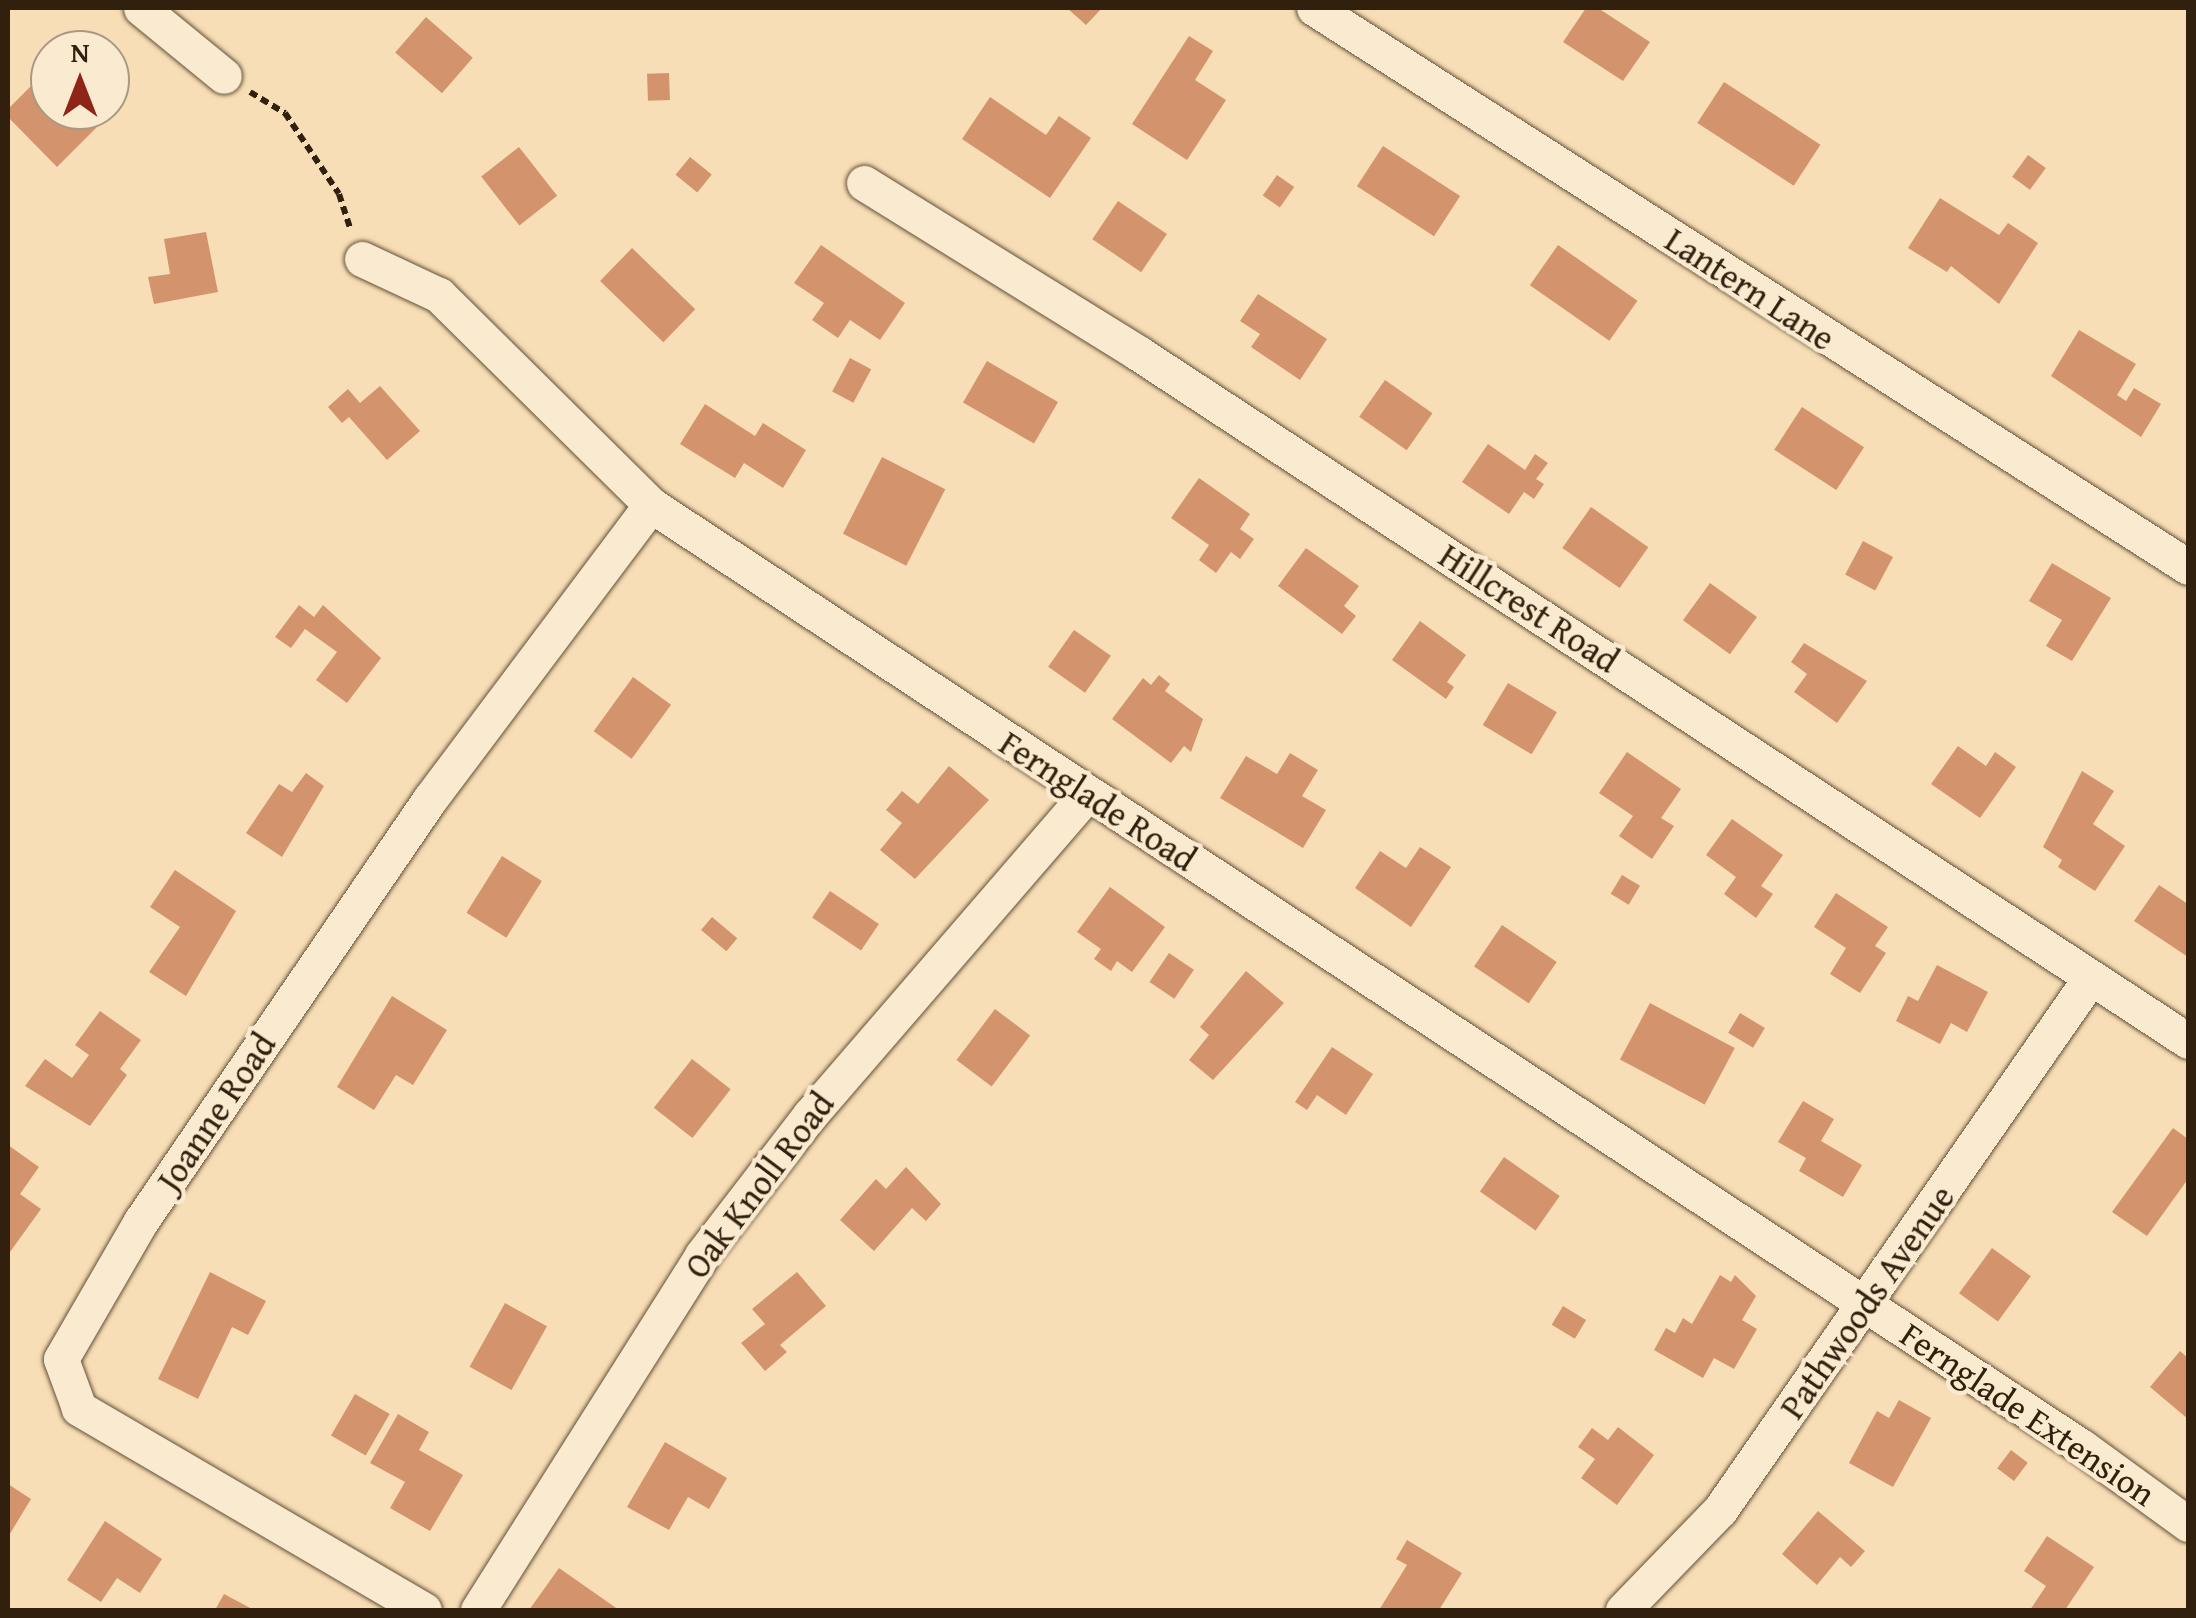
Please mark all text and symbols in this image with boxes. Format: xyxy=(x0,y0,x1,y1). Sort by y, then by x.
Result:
north arrow xyxy=(30,30,130,130)
text: N xyxy=(71,31,89,72)
street label: Lantern Lane xyxy=(1657,219,1843,359)
street label: Hillcrest Road xyxy=(1431,534,1627,682)
street label: Fernglade Road xyxy=(992,722,1204,880)
street label: Joanne Road xyxy=(148,1025,284,1199)
street label: Oak Knoll Road xyxy=(675,1084,843,1286)
street label: Pathwoods Avenue xyxy=(1771,1177,1963,1427)
street label: Fernglade Extension xyxy=(1893,1313,2163,1515)

